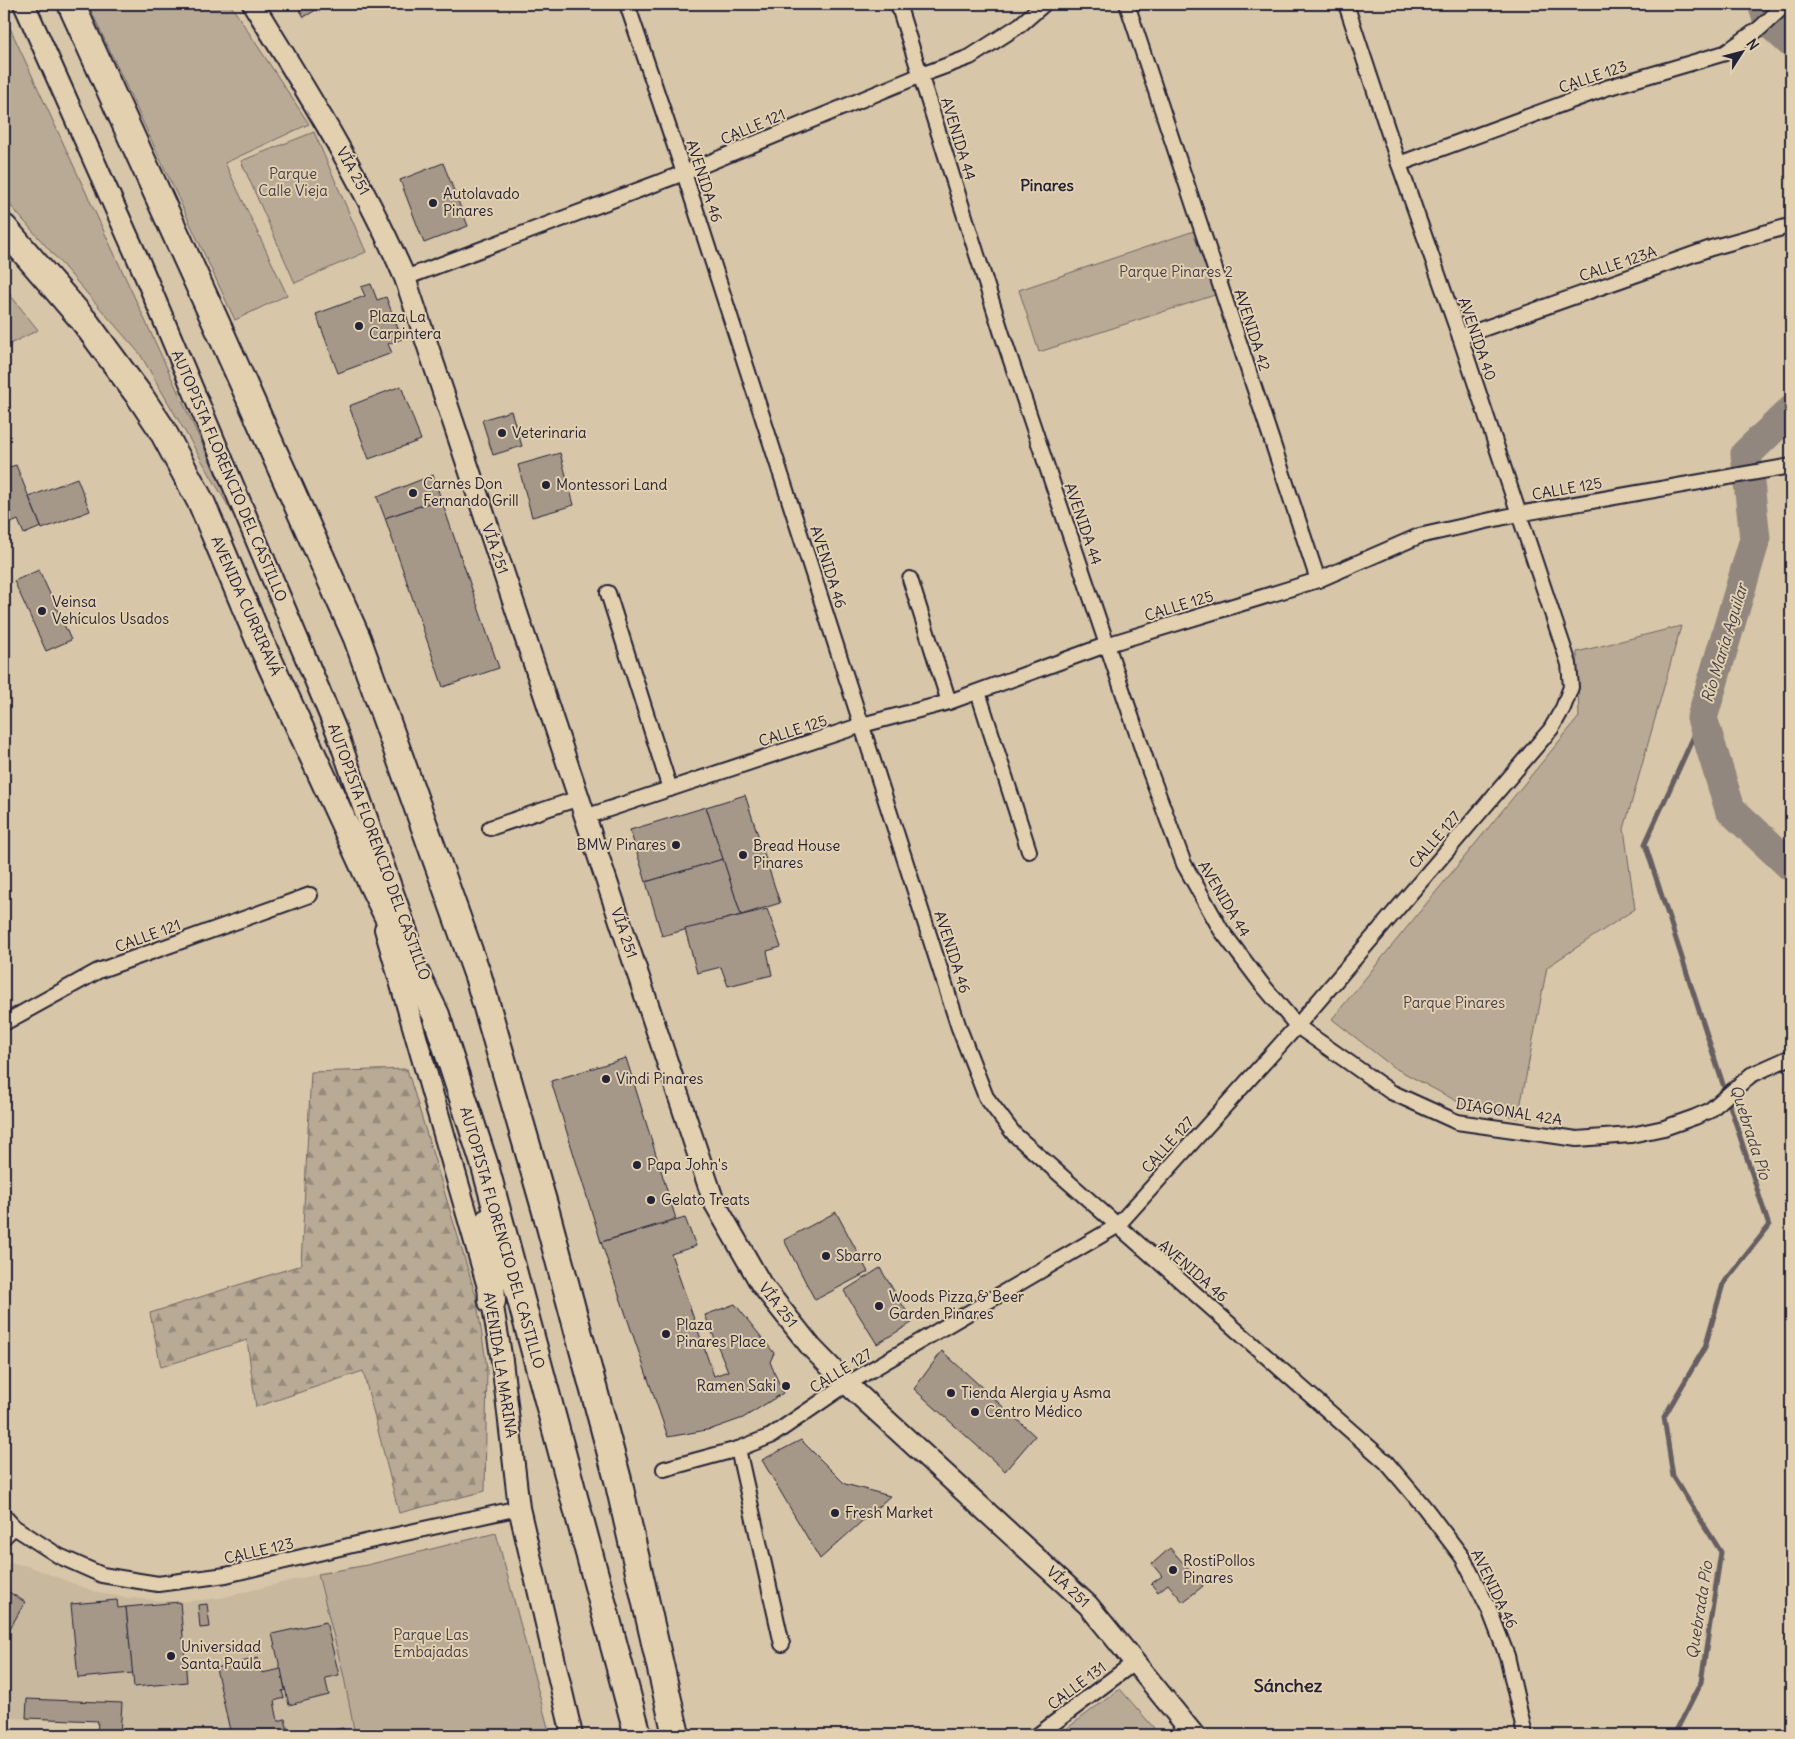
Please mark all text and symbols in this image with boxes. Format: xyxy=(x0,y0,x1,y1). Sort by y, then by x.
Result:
north arrow xyxy=(1718,28,1768,78)
text: N xyxy=(1742,35,1763,54)
street label: CALLE 123 xyxy=(1556,56,1629,97)
street label: AVENIDA 44 xyxy=(937,95,980,183)
street label: CALLE 121 xyxy=(718,104,788,149)
street label: AVENIDA 46 xyxy=(682,137,727,224)
street label: VÍA 251 xyxy=(333,143,374,198)
park label: Parque Calle Vieja xyxy=(258,164,328,200)
district label: Pinares xyxy=(1020,175,1074,195)
place label: Autolavado Pinares xyxy=(443,184,520,220)
marker: Autolavado Pinares xyxy=(427,197,439,209)
street label: CALLE 123A xyxy=(1577,241,1659,286)
park label: Parque Pinares 2 xyxy=(1119,262,1233,281)
street label: AVENIDA 42 xyxy=(1230,286,1275,373)
street label: AVENIDA 40 xyxy=(1454,295,1501,383)
place label: Plaza La Carpintera xyxy=(369,307,442,343)
marker: Plaza La Carpintera xyxy=(353,320,365,332)
street label: AUTOPISTA FLORENCIO DEL CASTILLO xyxy=(168,347,291,605)
place label: Veterinaria xyxy=(512,423,587,442)
marker: Veterinaria xyxy=(496,427,508,439)
street label: CALLE 125 xyxy=(1530,473,1604,504)
place label: Carnes Don Fernando Grill xyxy=(423,474,519,510)
place label: Montessori Land xyxy=(556,475,667,494)
marker: Montessori Land xyxy=(540,479,552,491)
street label: AVENIDA 44 xyxy=(1061,480,1106,568)
marker: Carnes Don Fernando Grill xyxy=(407,487,419,499)
street label: VÍA 251 xyxy=(478,521,513,576)
street label: AVENIDA 46 xyxy=(806,523,851,610)
street label: AVENIDA CURRIRAVÁ xyxy=(207,533,286,679)
water label: Río María Aguilar xyxy=(1696,579,1752,705)
street label: CALLE 125 xyxy=(1142,586,1216,625)
place label: Veinsa Vehículos Usados xyxy=(52,592,169,628)
marker: Veinsa Vehículos Usados xyxy=(36,605,48,617)
street label: CALLE 125 xyxy=(756,711,830,751)
street label: AUTOPISTA FLORENCIO DEL CASTILLO xyxy=(324,721,435,983)
street label: CALLE 127 xyxy=(1405,807,1465,872)
place label: BMW Pinares xyxy=(577,835,666,854)
place label: Bread House Pinares xyxy=(753,836,840,872)
marker: BMW Pinares xyxy=(670,839,682,851)
marker: Bread House Pinares xyxy=(737,849,749,861)
street label: AVENIDA 44 xyxy=(1194,857,1255,941)
street label: VÍA 251 xyxy=(607,905,642,960)
street label: AVENIDA 46 xyxy=(930,908,975,995)
street label: CALLE 121 xyxy=(112,915,183,956)
park label: Parque Pinares xyxy=(1403,993,1505,1012)
place label: Vindi Pinares xyxy=(616,1069,704,1088)
marker: Vindi Pinares xyxy=(600,1073,612,1085)
water label: Quebrada Pío xyxy=(1726,1082,1776,1183)
street label: DIAGONAL 42A xyxy=(1455,1094,1564,1129)
street label: AUTOPISTA FLORENCIO DEL CASTILLO xyxy=(456,1105,549,1371)
street label: CALLE 127 xyxy=(1137,1112,1198,1177)
place label: Papa John's xyxy=(647,1155,728,1174)
marker: Papa John's xyxy=(631,1159,643,1171)
place label: Gelato Treats xyxy=(661,1190,750,1209)
marker: Gelato Treats xyxy=(645,1194,657,1206)
street label: AVENIDA 46 xyxy=(1155,1235,1232,1306)
place label: Sbarro xyxy=(836,1246,882,1265)
marker: Sbarro xyxy=(820,1250,832,1262)
street label: VÍA 251 xyxy=(755,1278,802,1331)
place label: Woods Pizza & Beer Garden Pinares xyxy=(889,1287,1024,1323)
street label: AVENIDA LA MARINA xyxy=(480,1291,521,1440)
marker: Woods Pizza & Beer Garden Pinares xyxy=(873,1300,885,1312)
place label: Plaza Pinares Place xyxy=(676,1315,766,1351)
marker: Plaza Pinares Place xyxy=(660,1328,672,1340)
street label: CALLE 127 xyxy=(806,1344,875,1397)
place label: Ramen Saki xyxy=(697,1376,776,1395)
marker: Ramen Saki xyxy=(780,1380,792,1392)
place label: Tienda Alergia y Asma xyxy=(961,1383,1112,1402)
marker: Tienda Alergia y Asma xyxy=(945,1387,957,1399)
place label: Centro Médico xyxy=(985,1402,1082,1421)
marker: Centro Médico xyxy=(969,1406,981,1418)
place label: Fresh Market xyxy=(845,1503,933,1522)
marker: Fresh Market xyxy=(829,1507,841,1519)
street label: CALLE 123 xyxy=(222,1533,296,1568)
street label: AVENIDA 46 xyxy=(1467,1546,1522,1631)
place label: RostiPollos Pinares xyxy=(1183,1551,1255,1587)
water label: Quebrada Pío xyxy=(1681,1559,1717,1660)
street label: VÍA 251 xyxy=(1043,1562,1094,1611)
marker: RostiPollos Pinares xyxy=(1167,1564,1179,1576)
park label: Parque Las Embajadas xyxy=(393,1625,469,1661)
place label: Universidad Santa Paula xyxy=(181,1637,262,1673)
marker: Universidad Santa Paula xyxy=(165,1650,177,1662)
street label: CALLE 131 xyxy=(1044,1657,1110,1714)
district label: Sánchez xyxy=(1254,1674,1323,1697)

